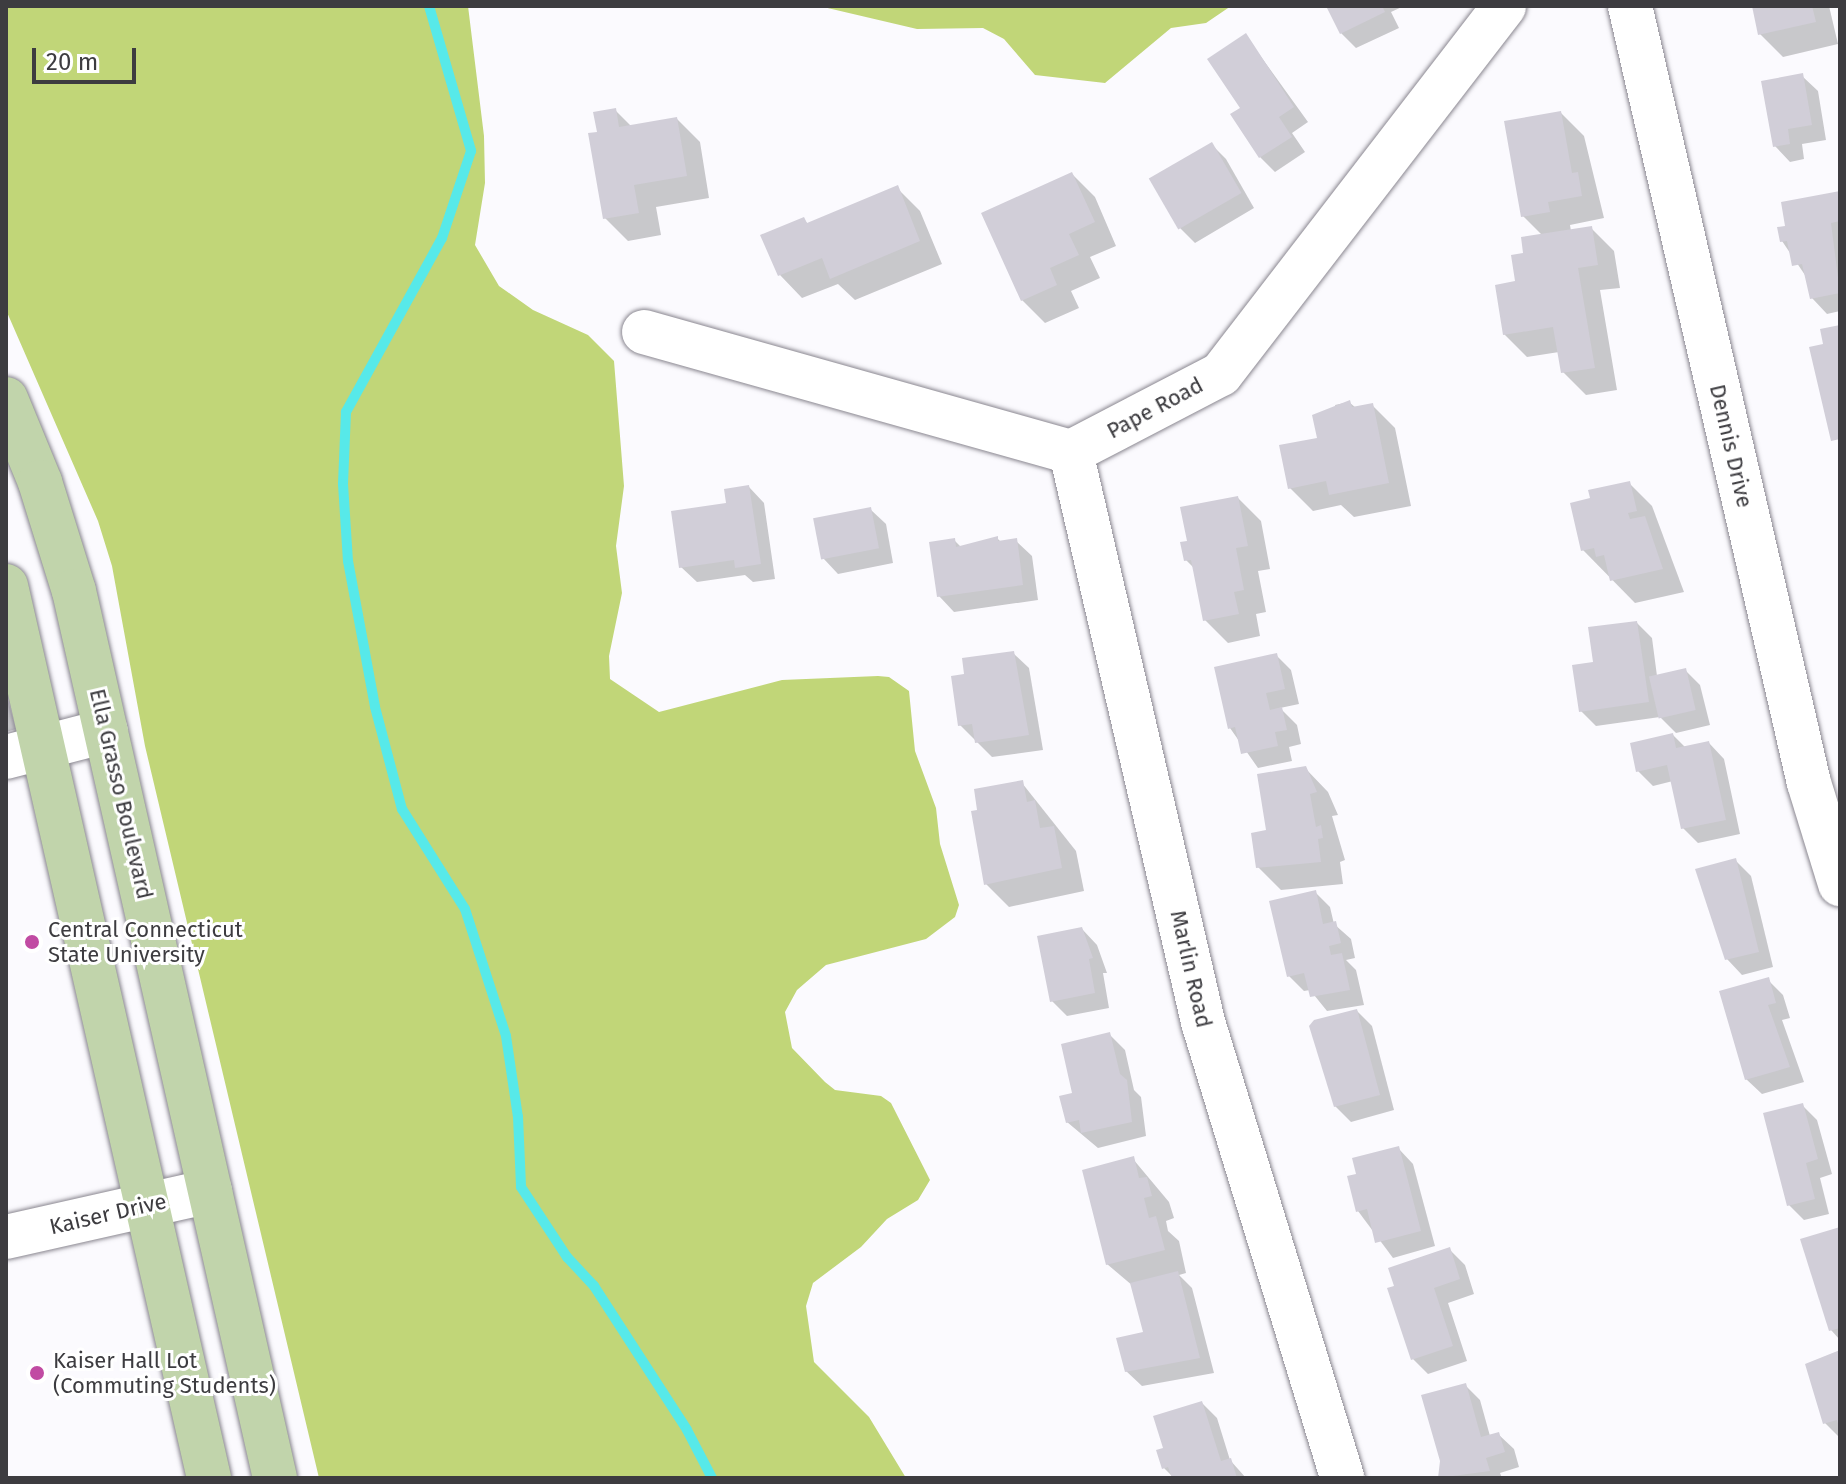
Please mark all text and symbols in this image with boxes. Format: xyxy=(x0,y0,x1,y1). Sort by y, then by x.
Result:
scale bar xyxy=(36,32,140,82)
text: 20 m xyxy=(46,48,98,76)
street label: Pape Road xyxy=(1102,372,1208,444)
street label: Dennis Drive xyxy=(1704,382,1758,510)
street label: Ella Grasso Boulevard xyxy=(84,686,158,902)
street label: Marlin Road xyxy=(1165,908,1217,1030)
place label: Central Connecticut State University xyxy=(48,916,243,968)
marker: Central Connecticut State University xyxy=(23,933,41,951)
street label: Kaiser Drive xyxy=(47,1188,169,1240)
place label: Kaiser Hall Lot (Commuting Students) xyxy=(53,1347,276,1398)
marker: Kaiser Hall Lot (Commuting Students) xyxy=(28,1364,46,1382)

